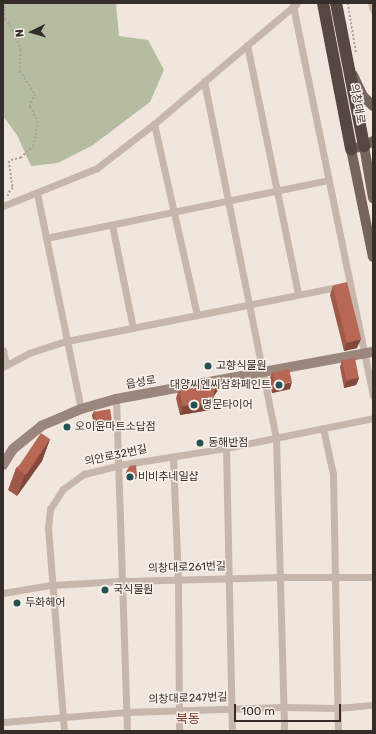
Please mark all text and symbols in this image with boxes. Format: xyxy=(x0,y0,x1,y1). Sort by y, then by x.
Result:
north arrow xyxy=(12,12,52,52)
text: N xyxy=(13,29,26,38)
street label: 의창대로 xyxy=(347,83,367,125)
place label: 고향식물원 xyxy=(216,359,267,373)
marker: 고향식물원 xyxy=(203,361,213,371)
street label: 읍성로 xyxy=(125,374,157,392)
place label: 대양씨엔씨삼화페인트 xyxy=(170,378,271,392)
marker: 대양씨엔씨삼화페인트 xyxy=(274,380,284,390)
place label: 명문타이어 xyxy=(202,398,253,412)
marker: 명문타이어 xyxy=(189,400,199,410)
place label: 오이윤마트소답점 xyxy=(75,420,156,434)
marker: 오이윤마트소답점 xyxy=(62,422,72,432)
place label: 동해반점 xyxy=(208,436,248,450)
marker: 동해반점 xyxy=(195,438,205,448)
street label: 의안로32번길 xyxy=(83,443,149,469)
place label: 비비추네일샵 xyxy=(138,470,199,484)
marker: 비비추네일샵 xyxy=(125,472,135,482)
street label: 의창대로261번길 xyxy=(148,560,226,576)
place label: 국식물원 xyxy=(113,583,153,597)
marker: 국식물원 xyxy=(100,585,110,595)
place label: 두화헤어 xyxy=(25,596,65,610)
marker: 두화헤어 xyxy=(12,598,22,608)
street label: 의창대로247번길 xyxy=(148,691,228,707)
scale bar xyxy=(236,696,343,722)
text: 100 m xyxy=(241,704,275,718)
district label: 북동 xyxy=(176,711,200,727)

